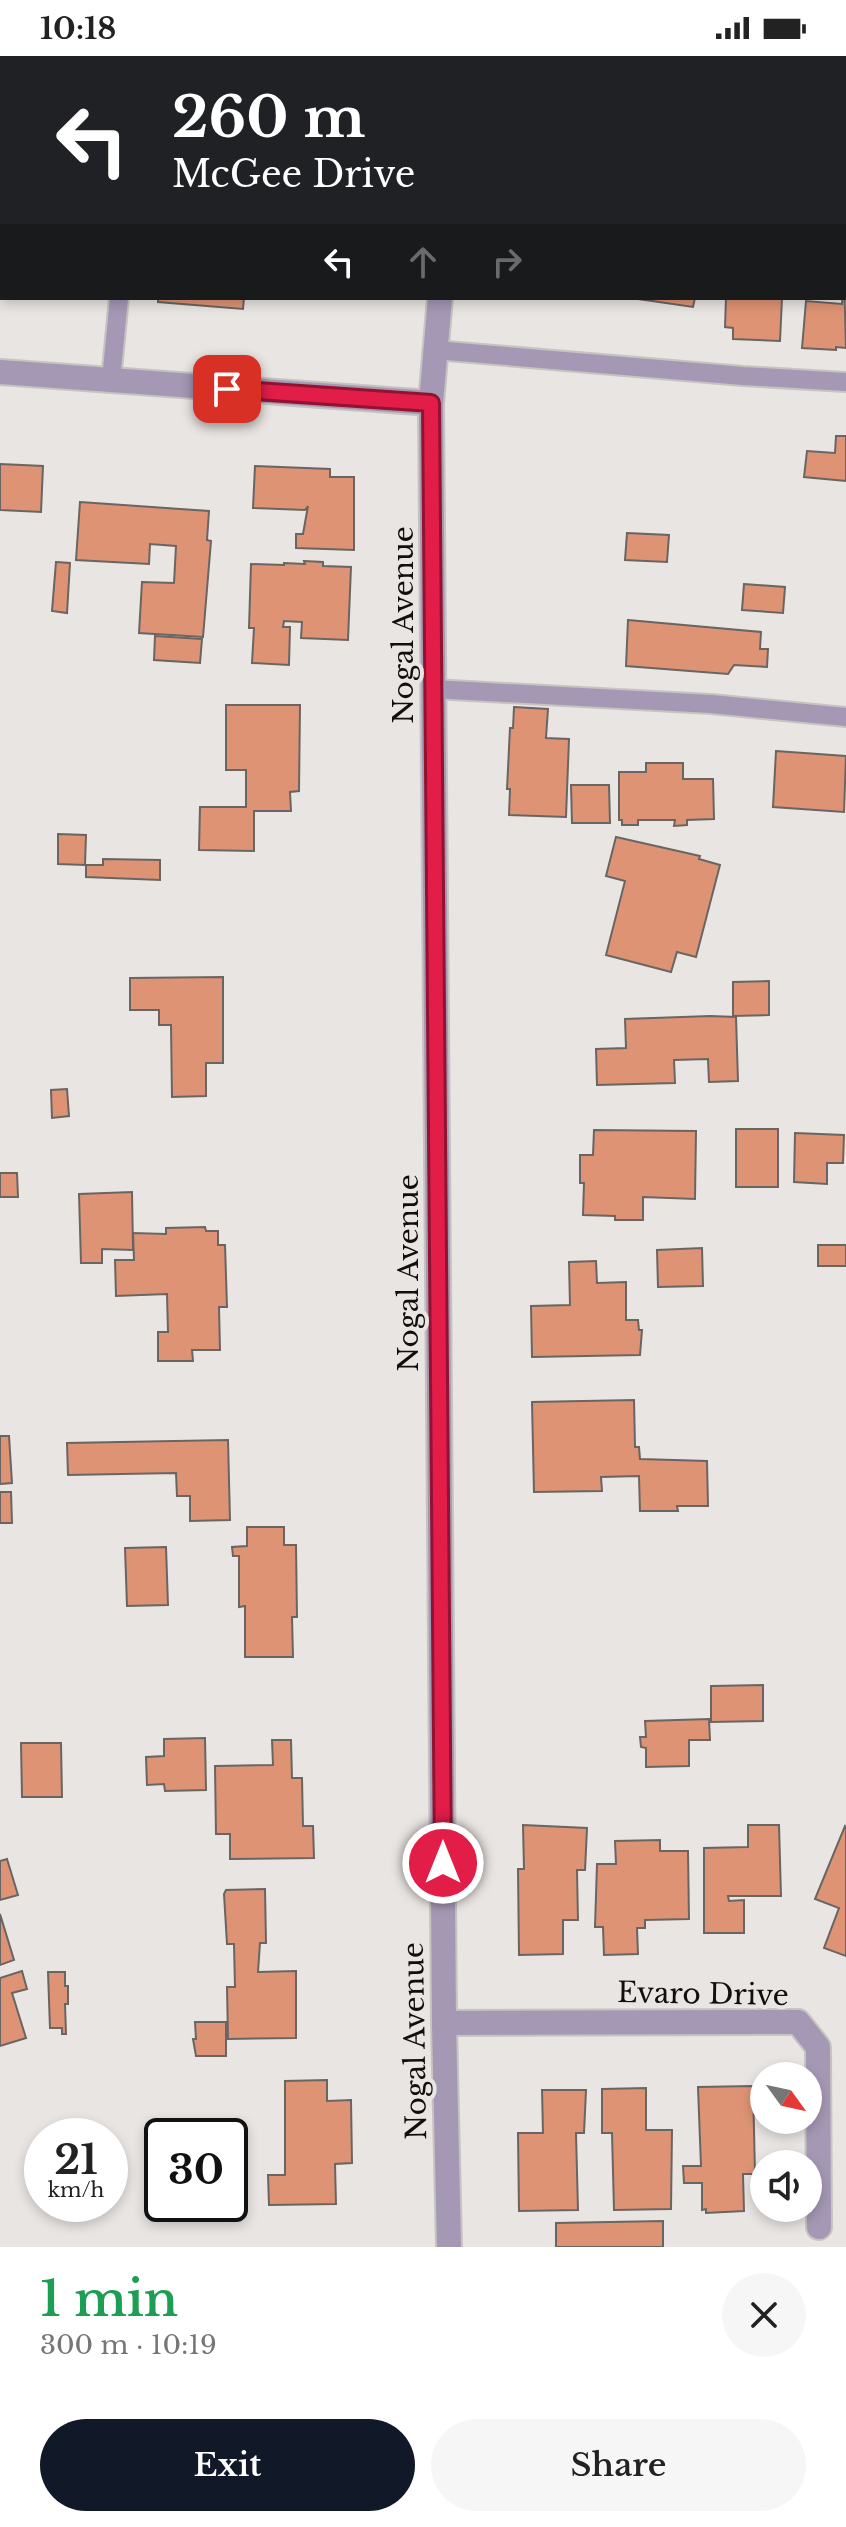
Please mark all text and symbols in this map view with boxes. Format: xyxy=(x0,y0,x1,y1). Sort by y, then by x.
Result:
text: 10:18 xyxy=(40,10,116,47)
text: 260 m xyxy=(172,83,365,152)
icon: left xyxy=(40,88,144,192)
text: McGee Drive xyxy=(172,152,415,197)
icon: left xyxy=(317,240,361,284)
icon: ahead xyxy=(401,240,445,284)
icon: right xyxy=(485,240,529,284)
pin xyxy=(193,355,261,423)
icon: arrive xyxy=(205,367,249,411)
street label: Nogal Avenue xyxy=(386,526,421,724)
street label: Nogal Avenue xyxy=(391,1174,426,1372)
position arrow xyxy=(401,1821,485,1905)
street label: Nogal Avenue xyxy=(396,1942,434,2140)
street label: Evaro Drive xyxy=(617,1975,789,2013)
north arrow xyxy=(750,2062,822,2134)
map controls xyxy=(750,2062,822,2222)
speed limit sign: 30 xyxy=(144,2118,248,2222)
text: 21 xyxy=(54,2135,98,2185)
button: sound xyxy=(750,2150,822,2222)
text: km/h xyxy=(48,2178,104,2202)
text: 1 min xyxy=(40,2269,178,2329)
button: close xyxy=(722,2273,806,2357)
text: 300 m · 10:19 xyxy=(40,2329,217,2361)
button: Exit xyxy=(40,2419,415,2511)
button: Share xyxy=(431,2419,806,2511)

